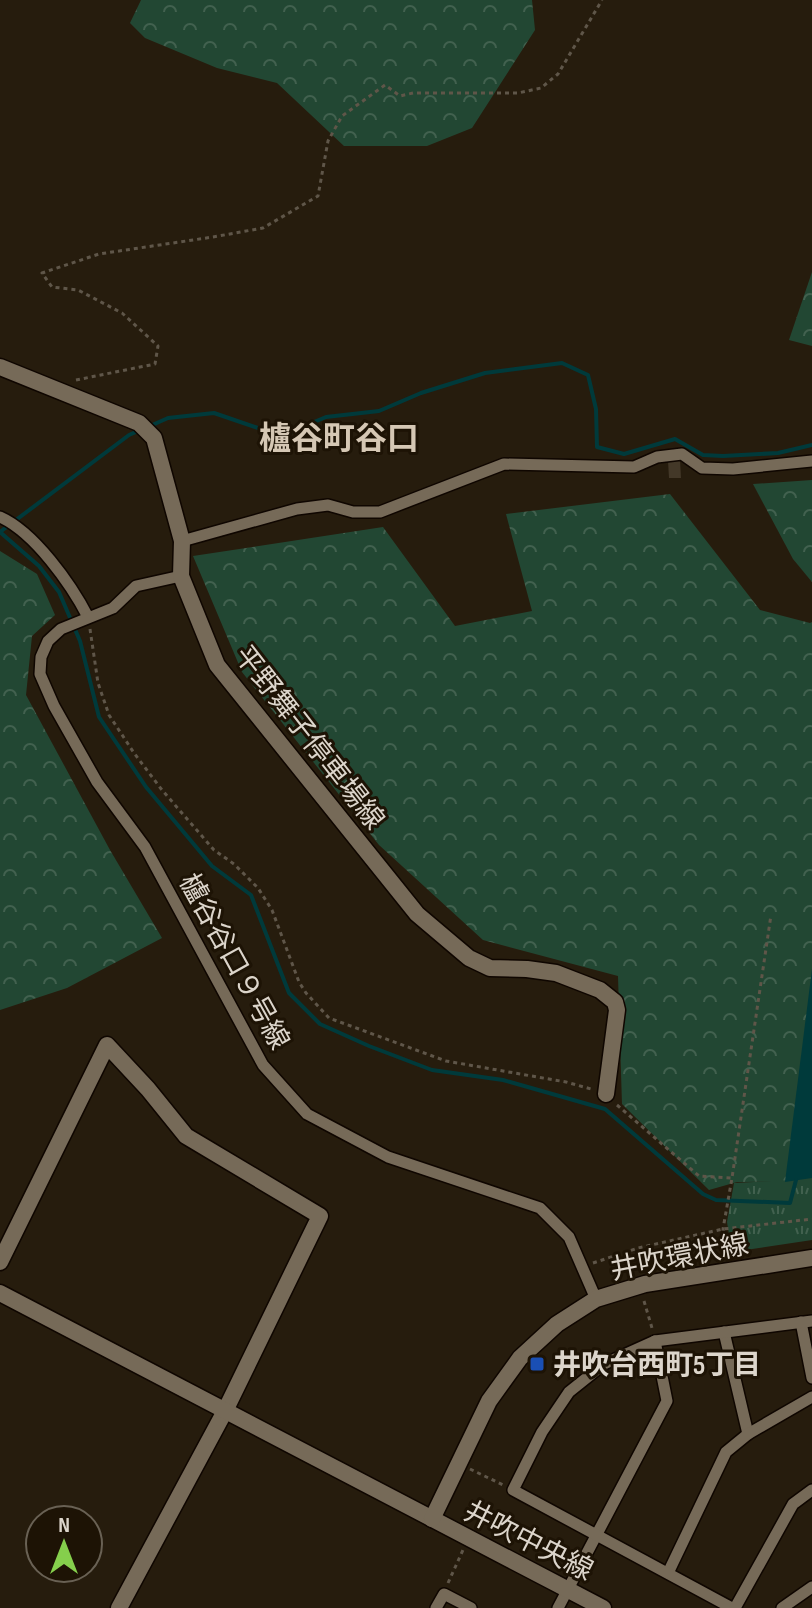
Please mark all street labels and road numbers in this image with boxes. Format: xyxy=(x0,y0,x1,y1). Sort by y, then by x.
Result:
street label: 平野舞子停車場線 xyxy=(227,640,391,836)
street label: 櫨谷谷口９号線 xyxy=(172,868,296,1055)
street label: 井吹環状線 xyxy=(607,1228,751,1287)
street label: 井吹中央線 xyxy=(458,1495,598,1588)

